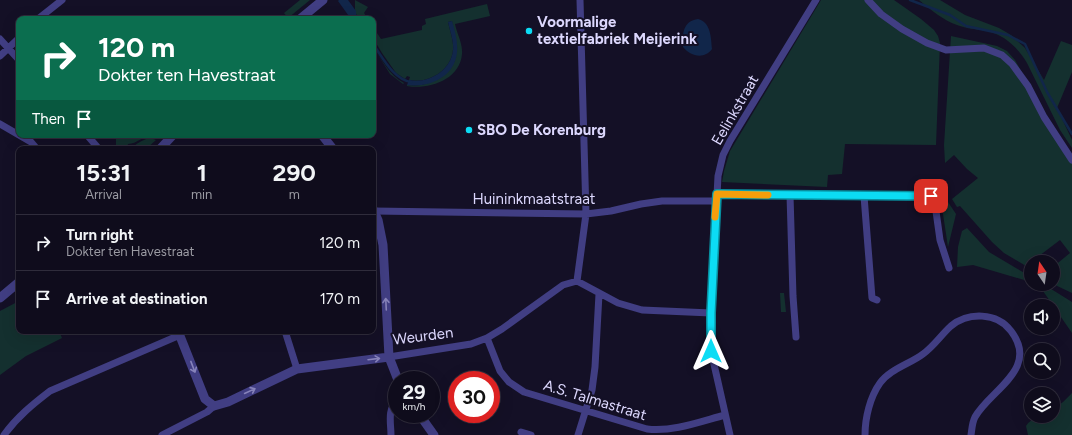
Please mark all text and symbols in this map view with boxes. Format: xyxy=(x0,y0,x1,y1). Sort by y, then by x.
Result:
place label: Voormalige textielfabriek Meijerink xyxy=(537,13,697,48)
marker: Voormalige textielfabriek Meijerink xyxy=(524,26,534,36)
text: 120 m xyxy=(98,30,175,64)
icon: right xyxy=(32,32,84,84)
text: Dokter ten Havestraat xyxy=(98,64,276,86)
street label: Eelinkstraat xyxy=(708,71,763,148)
icon: arrive xyxy=(73,108,95,130)
text: Then xyxy=(32,110,65,128)
place label: SBO De Korenburg xyxy=(477,121,606,139)
marker: SBO De Korenburg xyxy=(464,125,474,135)
text: 15:31 xyxy=(76,158,131,187)
text: 1 xyxy=(197,158,207,187)
text: 290 xyxy=(273,158,316,187)
pin xyxy=(914,179,948,213)
icon: arrive xyxy=(920,185,942,207)
text: Arrival xyxy=(85,187,122,202)
text: min xyxy=(191,187,212,202)
text: m xyxy=(289,187,300,202)
street label: Huininkmaatstraat xyxy=(472,190,596,208)
text: Turn right xyxy=(66,226,134,244)
icon: right xyxy=(32,232,54,254)
text: 120 m xyxy=(319,234,360,252)
text: Dokter ten Havestraat xyxy=(66,244,194,259)
north arrow xyxy=(1024,255,1060,291)
map controls xyxy=(1024,255,1060,423)
icon: arrive xyxy=(32,288,54,310)
text: Arrive at destination xyxy=(66,290,207,308)
text: 170 m xyxy=(320,290,360,308)
one-way arrow xyxy=(383,298,390,311)
button: sound xyxy=(1024,299,1060,335)
street label: Weurden xyxy=(392,323,454,349)
position arrow xyxy=(690,330,732,372)
button: search xyxy=(1024,343,1060,379)
one-way arrow xyxy=(367,355,380,363)
one-way arrow xyxy=(189,361,197,373)
speed limit sign: 30 xyxy=(448,371,500,423)
street label: A.S. Talmastraat xyxy=(541,376,649,424)
text: 29 xyxy=(402,380,426,404)
one-way arrow xyxy=(244,387,256,394)
button: layers xyxy=(1024,387,1060,423)
text: km/h xyxy=(403,400,425,413)

